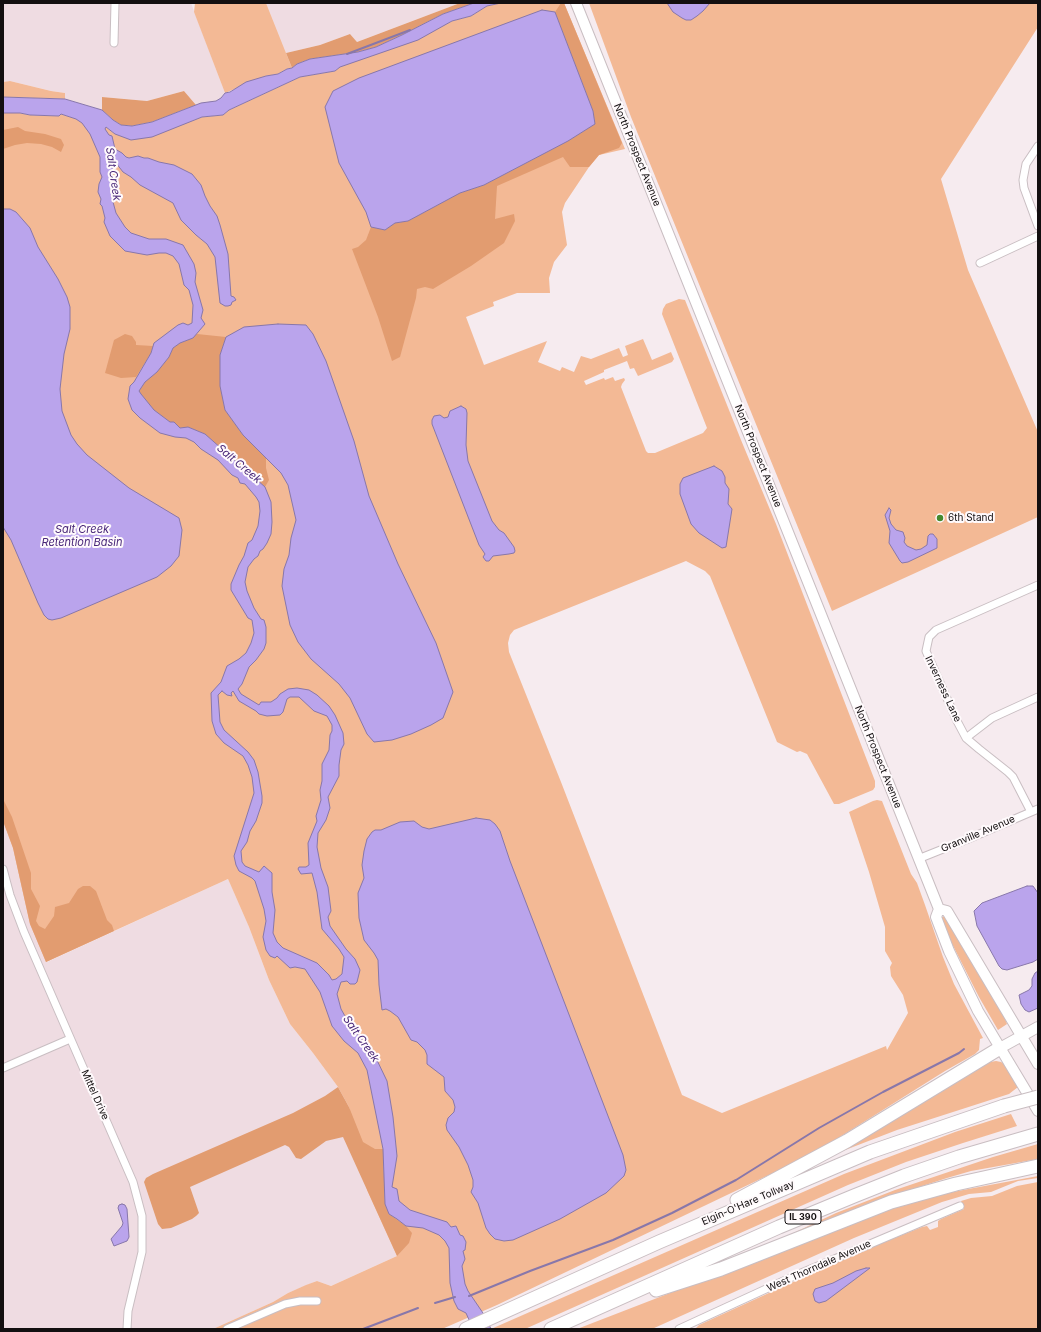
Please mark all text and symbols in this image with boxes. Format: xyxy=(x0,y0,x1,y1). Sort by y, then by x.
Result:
street label: North Prospect Avenue xyxy=(611,102,663,208)
water label: Salt Creek xyxy=(103,146,123,202)
street label: North Prospect Avenue xyxy=(732,403,784,509)
water label: Salt Creek xyxy=(214,442,264,486)
place label: 6th Stand xyxy=(948,512,994,524)
marker: 6th Stand xyxy=(935,513,945,523)
water label: Salt Creek Retention Basin xyxy=(42,523,122,549)
street label: Inverness Lane xyxy=(922,654,964,724)
street label: North Prospect Avenue xyxy=(852,704,904,810)
street label: Granville Avenue xyxy=(939,813,1017,855)
water label: Salt Creek xyxy=(340,1013,382,1065)
street label: Mittel Drive xyxy=(79,1068,111,1122)
street label: Elgin-O'Hare Tollway xyxy=(700,1178,796,1228)
road number: IL 390 xyxy=(785,1210,821,1224)
street label: West Thorndale Avenue xyxy=(765,1238,873,1294)

